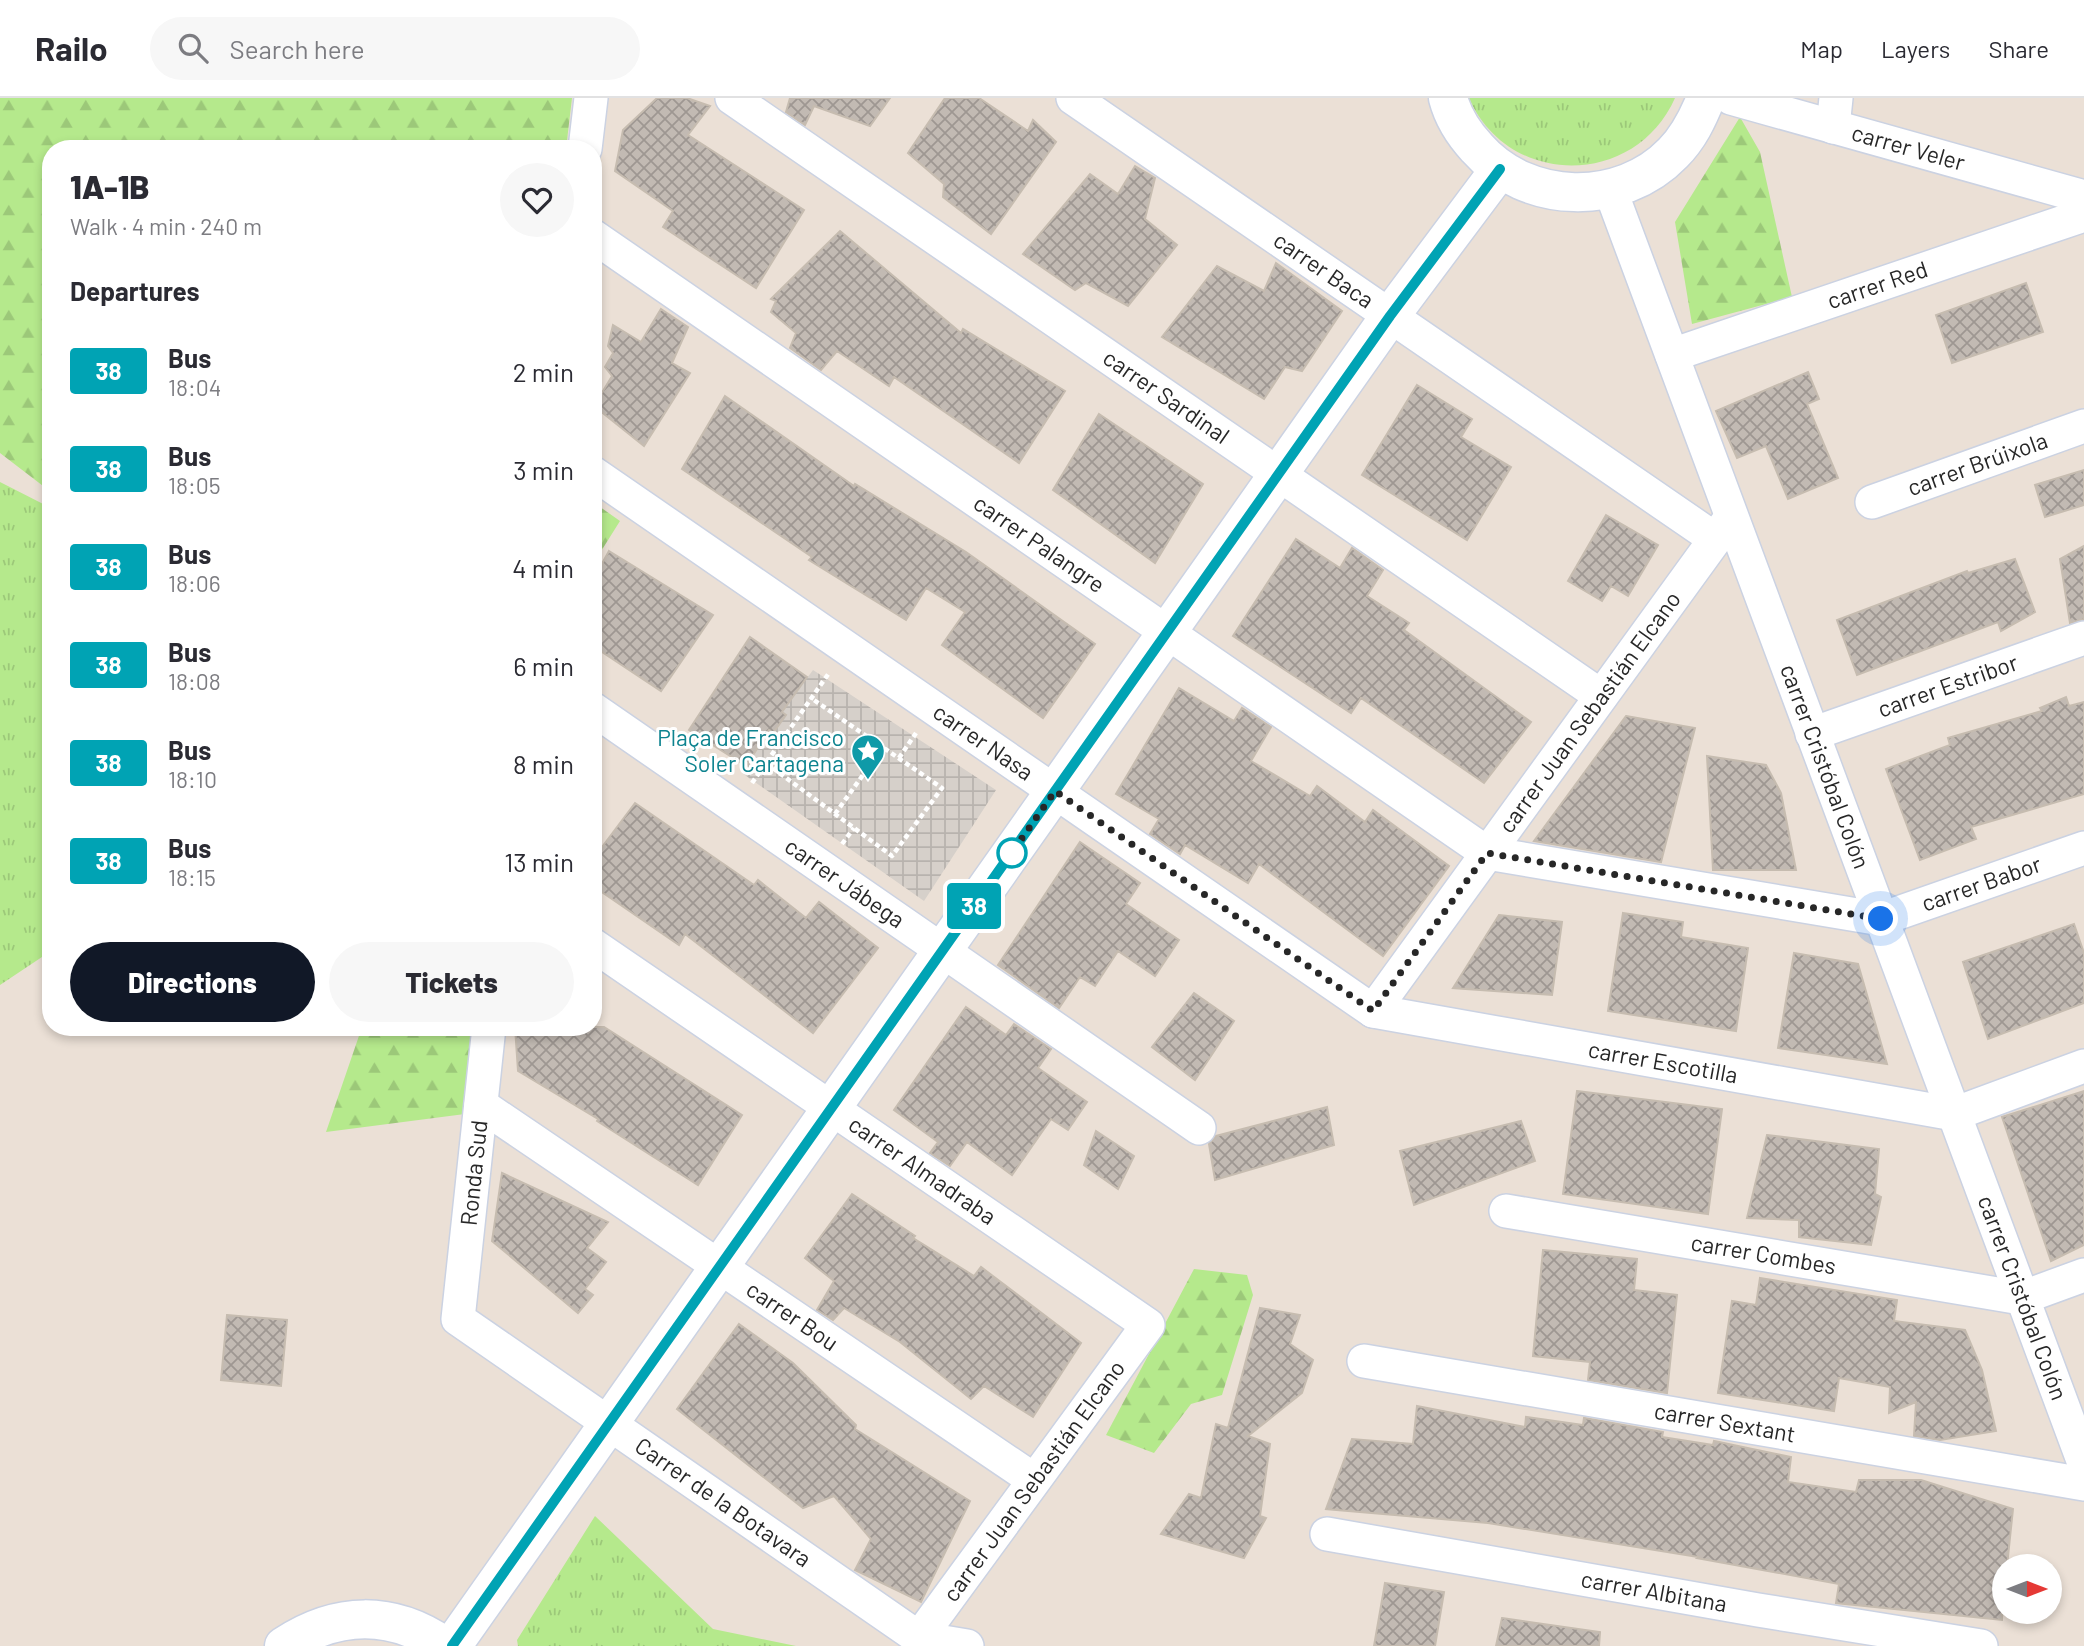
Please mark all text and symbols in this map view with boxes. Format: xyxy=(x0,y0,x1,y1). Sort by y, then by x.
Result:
search box xyxy=(150,17,640,80)
text: Railo xyxy=(35,28,108,68)
icon: search xyxy=(174,29,212,67)
text: Search here xyxy=(230,33,365,64)
text: Map xyxy=(1800,34,1843,63)
text: Layers xyxy=(1881,34,1950,63)
text: Share xyxy=(1988,34,2049,63)
street label: carrer Veler xyxy=(1849,118,1969,176)
button: heart xyxy=(500,163,574,237)
text: 1A-1B xyxy=(70,166,150,206)
text: Walk · 4 min · 240 m xyxy=(70,212,262,240)
street label: carrer Baca xyxy=(1269,225,1380,314)
street label: carrer Red xyxy=(1823,254,1931,314)
text: Departures xyxy=(70,275,200,306)
text: Bus xyxy=(168,342,211,373)
street label: carrer Sardinal xyxy=(1098,343,1235,449)
text: 38 xyxy=(96,356,121,385)
text: 2 min xyxy=(513,356,574,387)
text: 18:04 xyxy=(168,373,222,401)
street label: carrer Brúixola xyxy=(1903,425,2051,501)
text: Bus xyxy=(168,440,211,471)
text: 38 xyxy=(96,454,121,483)
text: 3 min xyxy=(513,454,574,485)
text: 18:05 xyxy=(168,471,221,499)
street label: carrer Palangre xyxy=(969,488,1111,598)
text: Bus xyxy=(168,538,211,569)
text: 38 xyxy=(96,552,121,581)
text: 4 min xyxy=(512,552,574,583)
text: 18:06 xyxy=(168,569,221,597)
street label: carrer Juan Sebastián Elcano xyxy=(1492,585,1686,838)
text: Bus xyxy=(168,636,211,667)
street label: carrer Estribor xyxy=(1874,647,2022,723)
text: 38 xyxy=(96,650,121,679)
text: 6 min xyxy=(513,650,574,681)
street label: carrer Cristóbal Colón xyxy=(1775,660,1877,872)
text: 18:08 xyxy=(168,667,221,695)
street label: carrer Nasa xyxy=(928,697,1039,786)
place label: Plaça de Francisco Soler Cartagena xyxy=(657,723,844,777)
place icon: Plaça de Francisco Soler Cartagena xyxy=(849,732,887,781)
text: Bus xyxy=(168,734,211,765)
text: 38 xyxy=(96,748,121,777)
text: 8 min xyxy=(513,748,574,779)
text: 18:10 xyxy=(168,765,217,793)
street label: carrer Jábega xyxy=(780,831,911,933)
text: Bus xyxy=(168,832,211,863)
unlabelled marker xyxy=(997,838,1027,868)
text: 38 xyxy=(96,846,121,875)
text: 13 min xyxy=(504,846,574,877)
street label: carrer Babor xyxy=(1917,849,2045,917)
text: 18:15 xyxy=(168,863,216,891)
line badge: 38 xyxy=(942,883,1006,929)
text: 38 xyxy=(961,891,987,920)
your location xyxy=(1863,901,1898,936)
button: Directions xyxy=(70,942,315,1022)
button: Tickets xyxy=(329,942,574,1022)
street label: carrer Escotilla xyxy=(1586,1034,1740,1088)
street label: carrer Almadraba xyxy=(844,1109,1002,1230)
street label: Ronda Sud xyxy=(454,1119,492,1227)
street label: carrer Cristóbal Colón xyxy=(1973,1191,2074,1404)
street label: carrer Combes xyxy=(1689,1227,1838,1280)
street label: carrer Bou xyxy=(741,1274,844,1356)
street label: carrer Juan Sebastián Elcano xyxy=(936,1354,1130,1607)
street label: carrer Sextant xyxy=(1652,1396,1798,1447)
street label: Carrer de la Botavara xyxy=(630,1431,817,1572)
north arrow xyxy=(1992,1554,2062,1624)
map controls xyxy=(1992,1554,2062,1624)
street label: carrer Albitana xyxy=(1579,1564,1729,1617)

